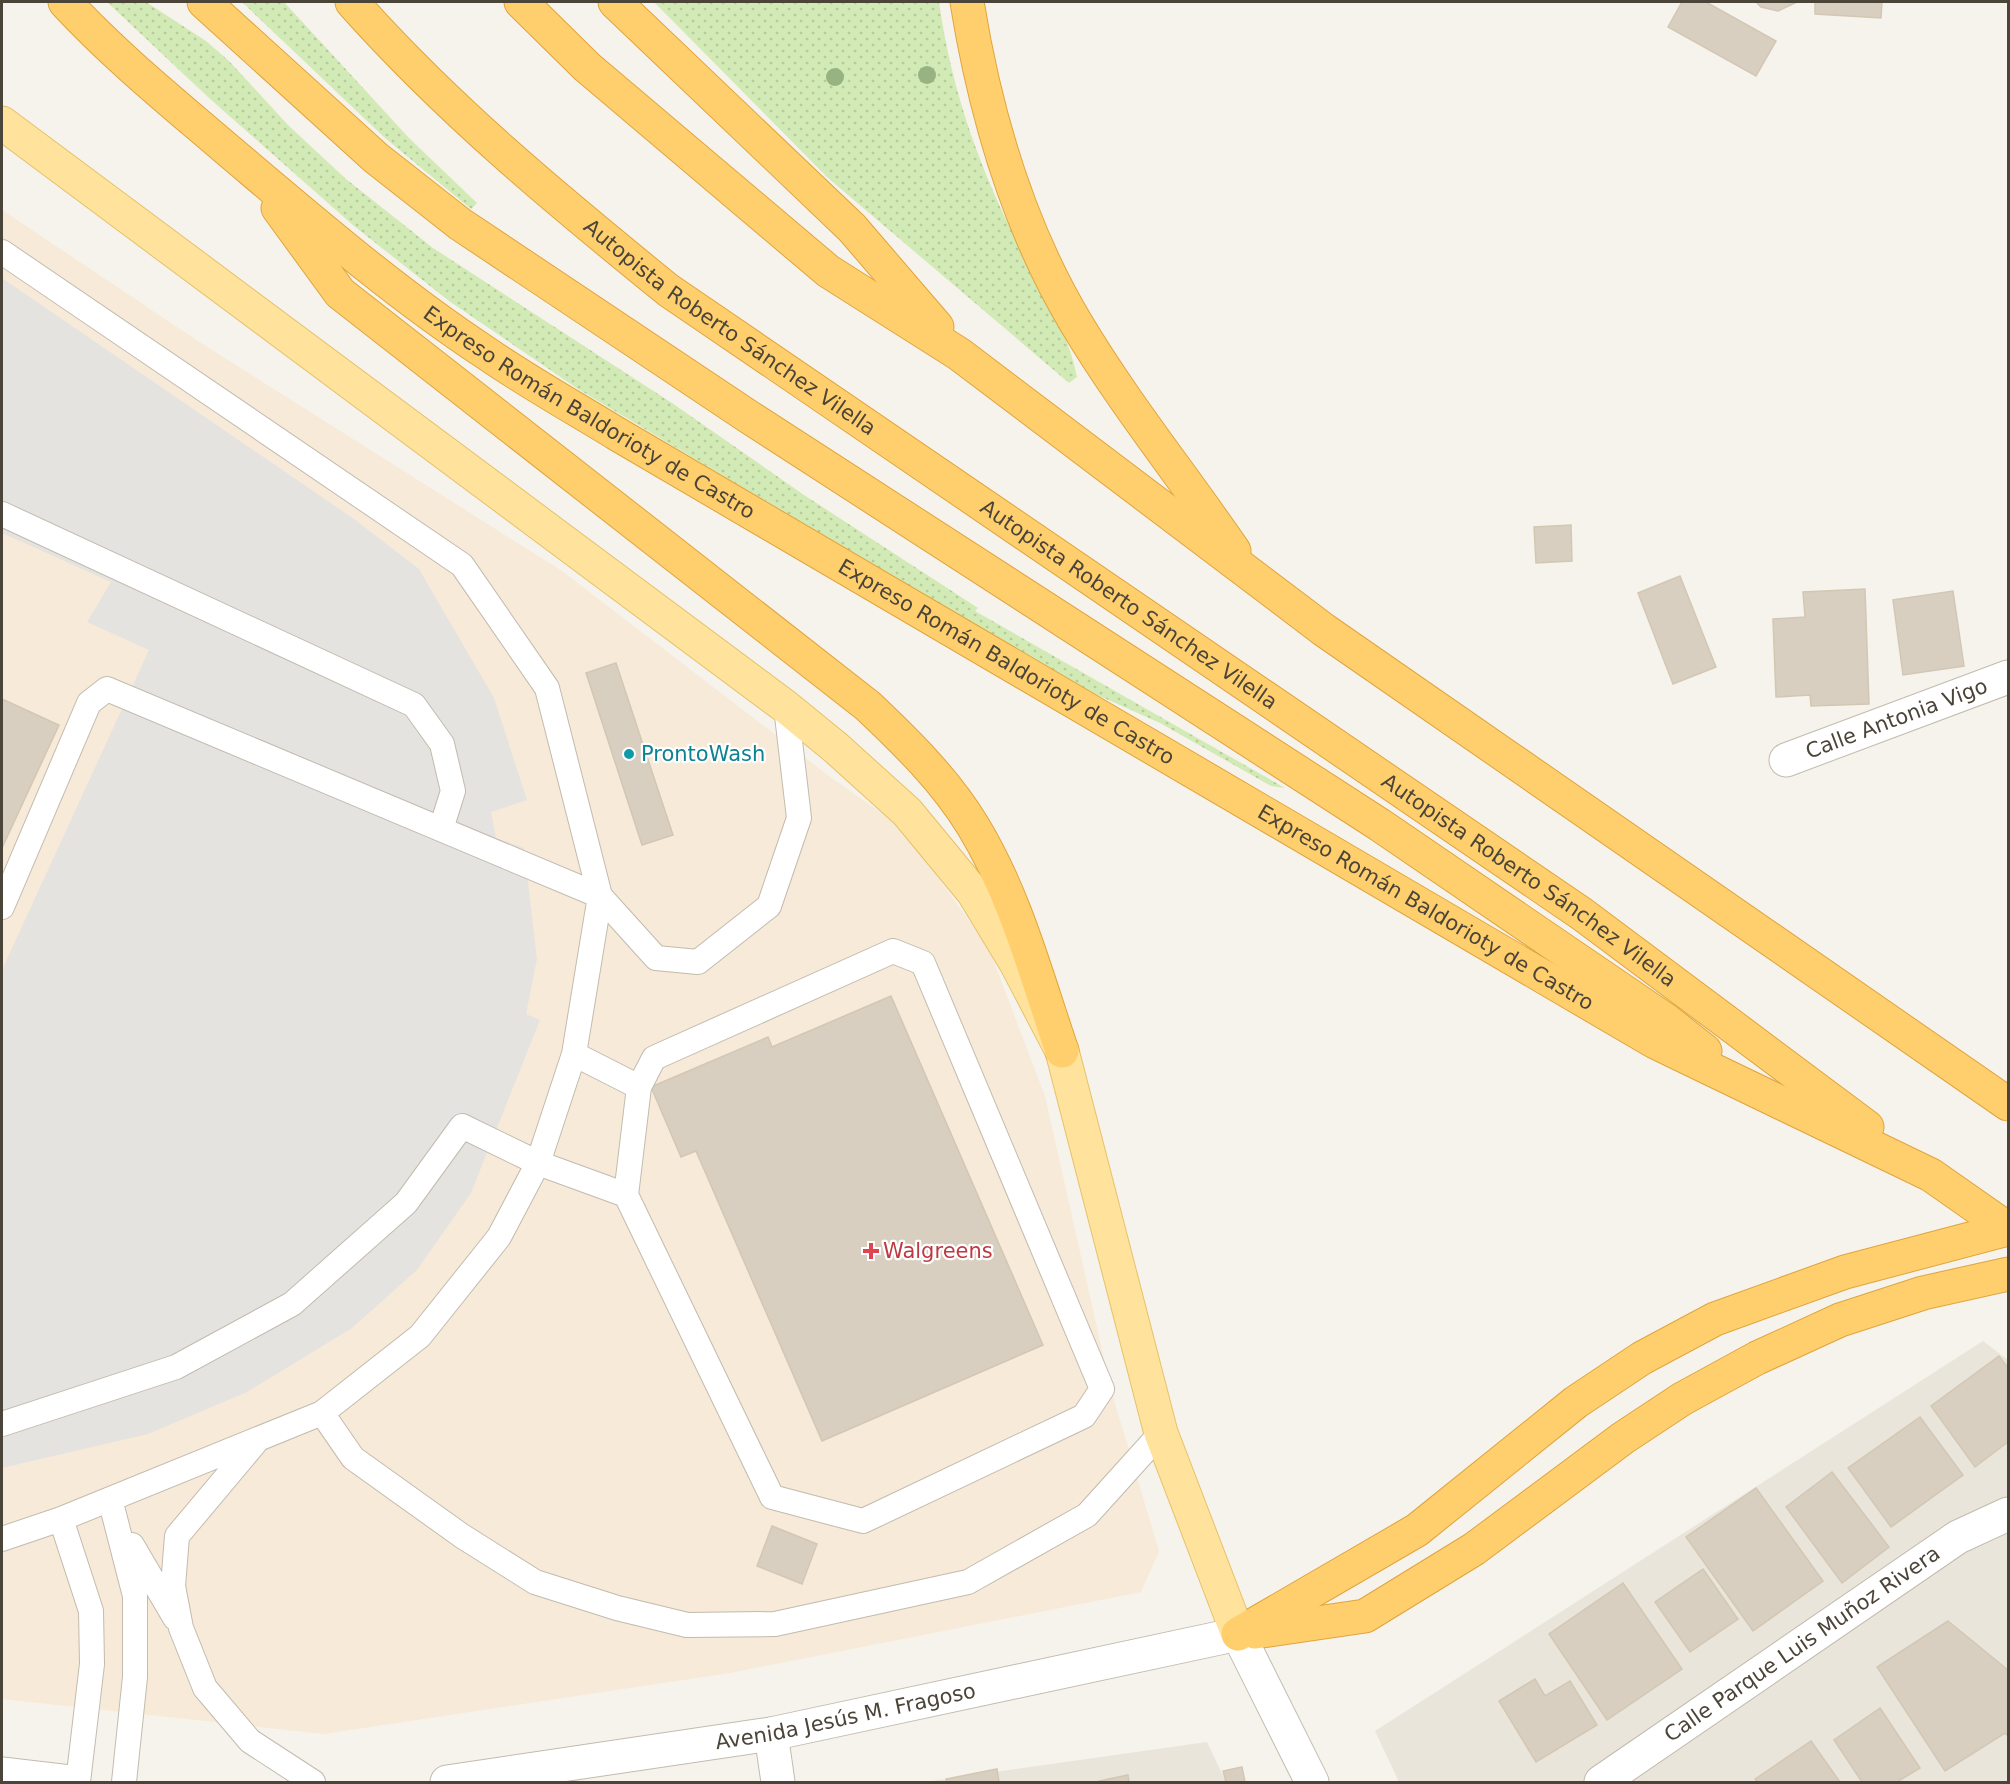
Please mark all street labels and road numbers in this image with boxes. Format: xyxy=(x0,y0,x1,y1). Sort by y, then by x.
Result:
street label: Autopista Roberto Sánchez Vilella xyxy=(579,214,880,440)
street label: Expreso Román Baldorioty de Castro xyxy=(419,301,759,524)
street label: Autopista Roberto Sánchez Vilella xyxy=(976,495,1282,714)
street label: Expreso Román Baldorioty de Castro xyxy=(834,554,1179,770)
street label: Calle Antonia Vigo xyxy=(1802,674,1991,764)
street label: Autopista Roberto Sánchez Vilella xyxy=(1377,769,1681,992)
street label: Expreso Román Baldorioty de Castro xyxy=(1253,800,1598,1015)
street label: Calle Parque Luis Muñoz Rivera xyxy=(1660,1541,1945,1747)
street label: Avenida Jesús M. Fragoso xyxy=(714,1678,978,1754)

